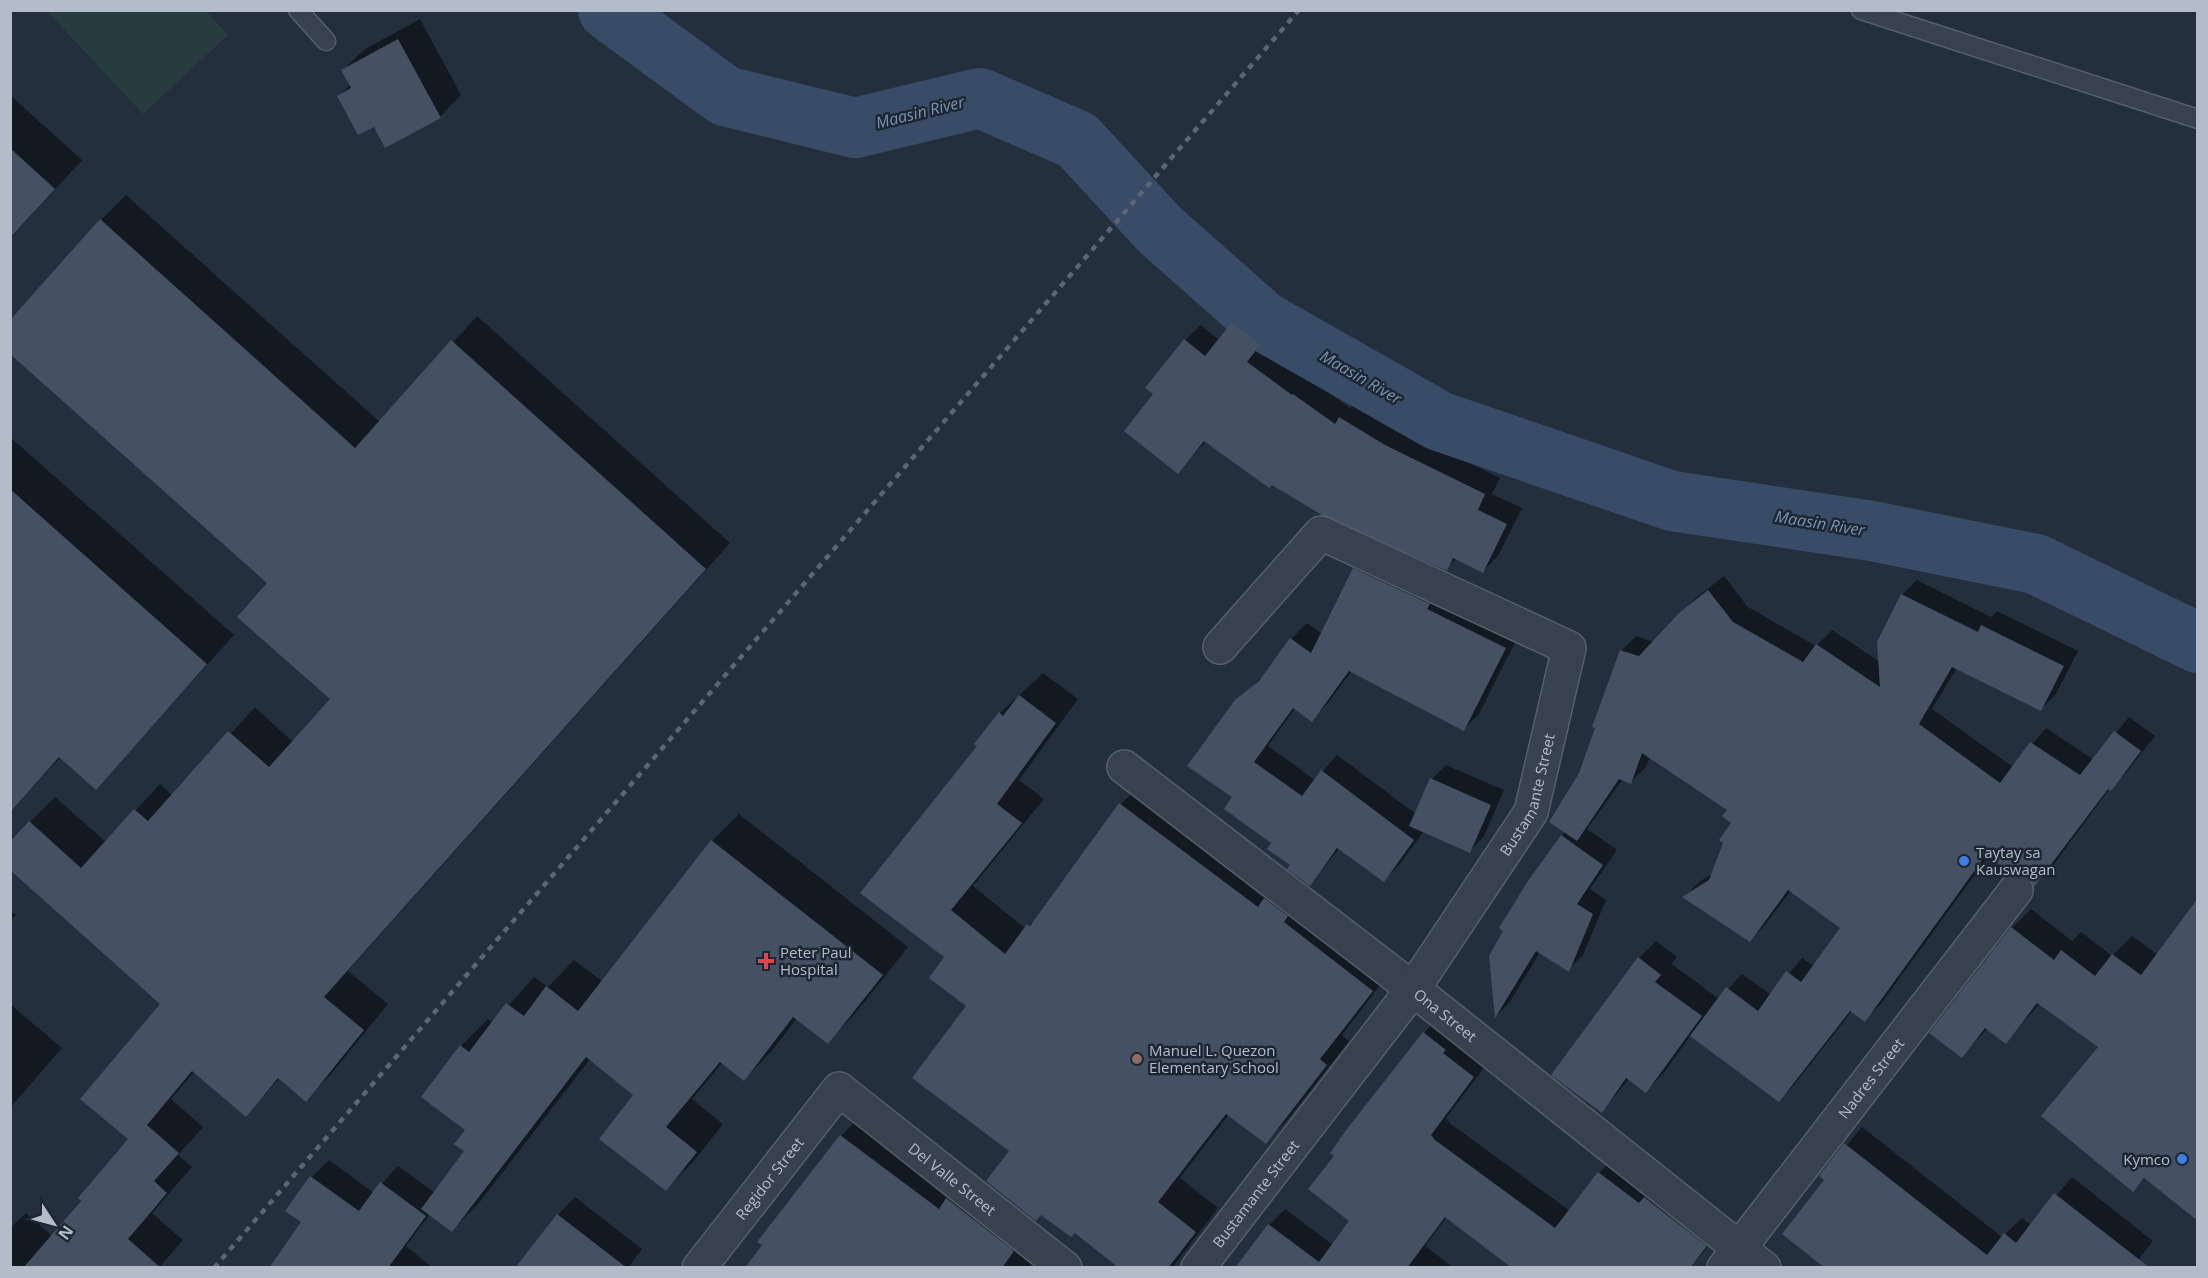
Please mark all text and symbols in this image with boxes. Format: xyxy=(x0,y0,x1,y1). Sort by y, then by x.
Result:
water label: Maasin River xyxy=(873,90,967,134)
water label: Maasin River xyxy=(1316,345,1406,410)
water label: Maasin River xyxy=(1774,505,1867,541)
street label: Bustamante Street xyxy=(1495,731,1559,859)
place label: Taytay sa Kauswagan xyxy=(1976,842,2056,879)
marker: Taytay sa Kauswagan xyxy=(1957,854,1971,868)
place label: Peter Paul Hospital xyxy=(780,942,852,979)
marker: Peter Paul Hospital xyxy=(757,952,775,970)
street label: Ona Street xyxy=(1410,984,1481,1046)
street label: Nadres Street xyxy=(1833,1034,1908,1122)
place label: Manuel L. Quezon Elementary School xyxy=(1149,1040,1279,1077)
marker: Manuel L. Quezon Elementary School xyxy=(1130,1052,1144,1066)
street label: Regidor Street xyxy=(731,1133,808,1224)
street label: Bustamante Street xyxy=(1208,1136,1303,1251)
street label: Del Valle Street xyxy=(905,1138,1000,1220)
place label: Kymco xyxy=(2123,1149,2170,1169)
marker: Kymco xyxy=(2175,1152,2189,1166)
north arrow xyxy=(24,1194,84,1254)
text: N xyxy=(53,1221,79,1245)

